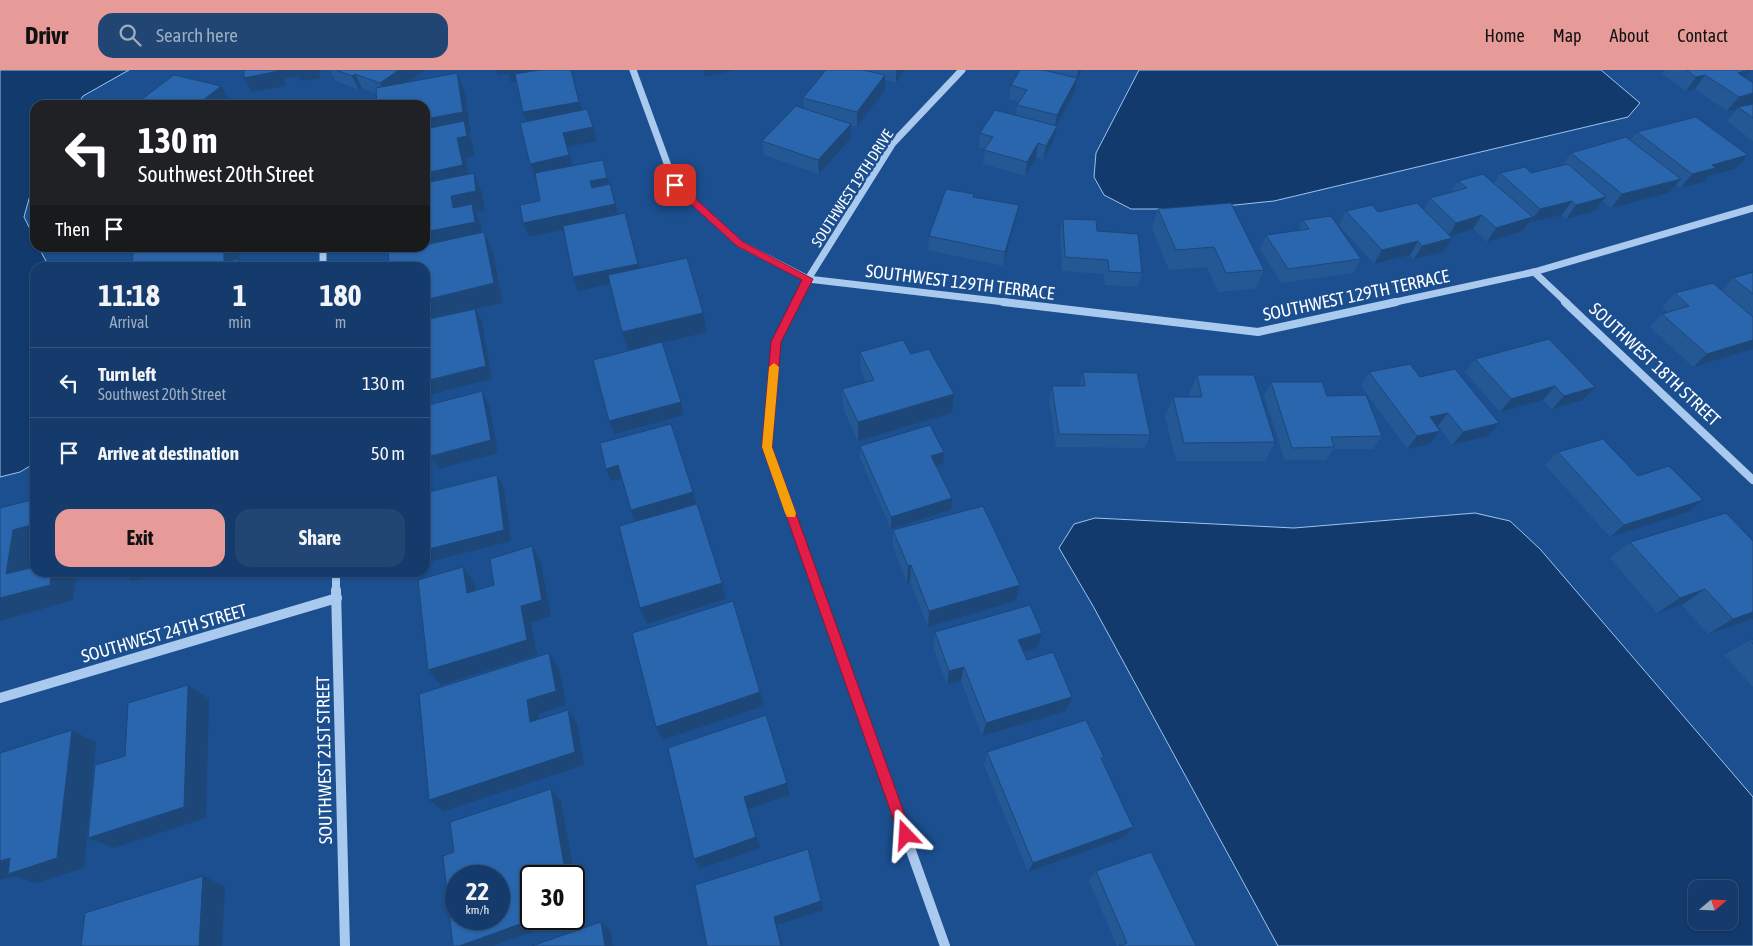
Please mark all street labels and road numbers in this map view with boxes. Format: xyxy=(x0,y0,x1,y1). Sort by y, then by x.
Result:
street label: SOUTHWEST 19TH DRIVE xyxy=(808,126,897,250)
street label: SOUTHWEST 129TH TERRACE xyxy=(864,260,1056,304)
street label: SOUTHWEST 129TH TERRACE xyxy=(1261,265,1451,325)
street label: SOUTHWEST 18TH STREET xyxy=(1585,298,1725,430)
street label: SOUTHWEST 24TH STREET xyxy=(79,599,249,667)
street label: SOUTHWEST 21ST STREET xyxy=(312,676,336,844)

